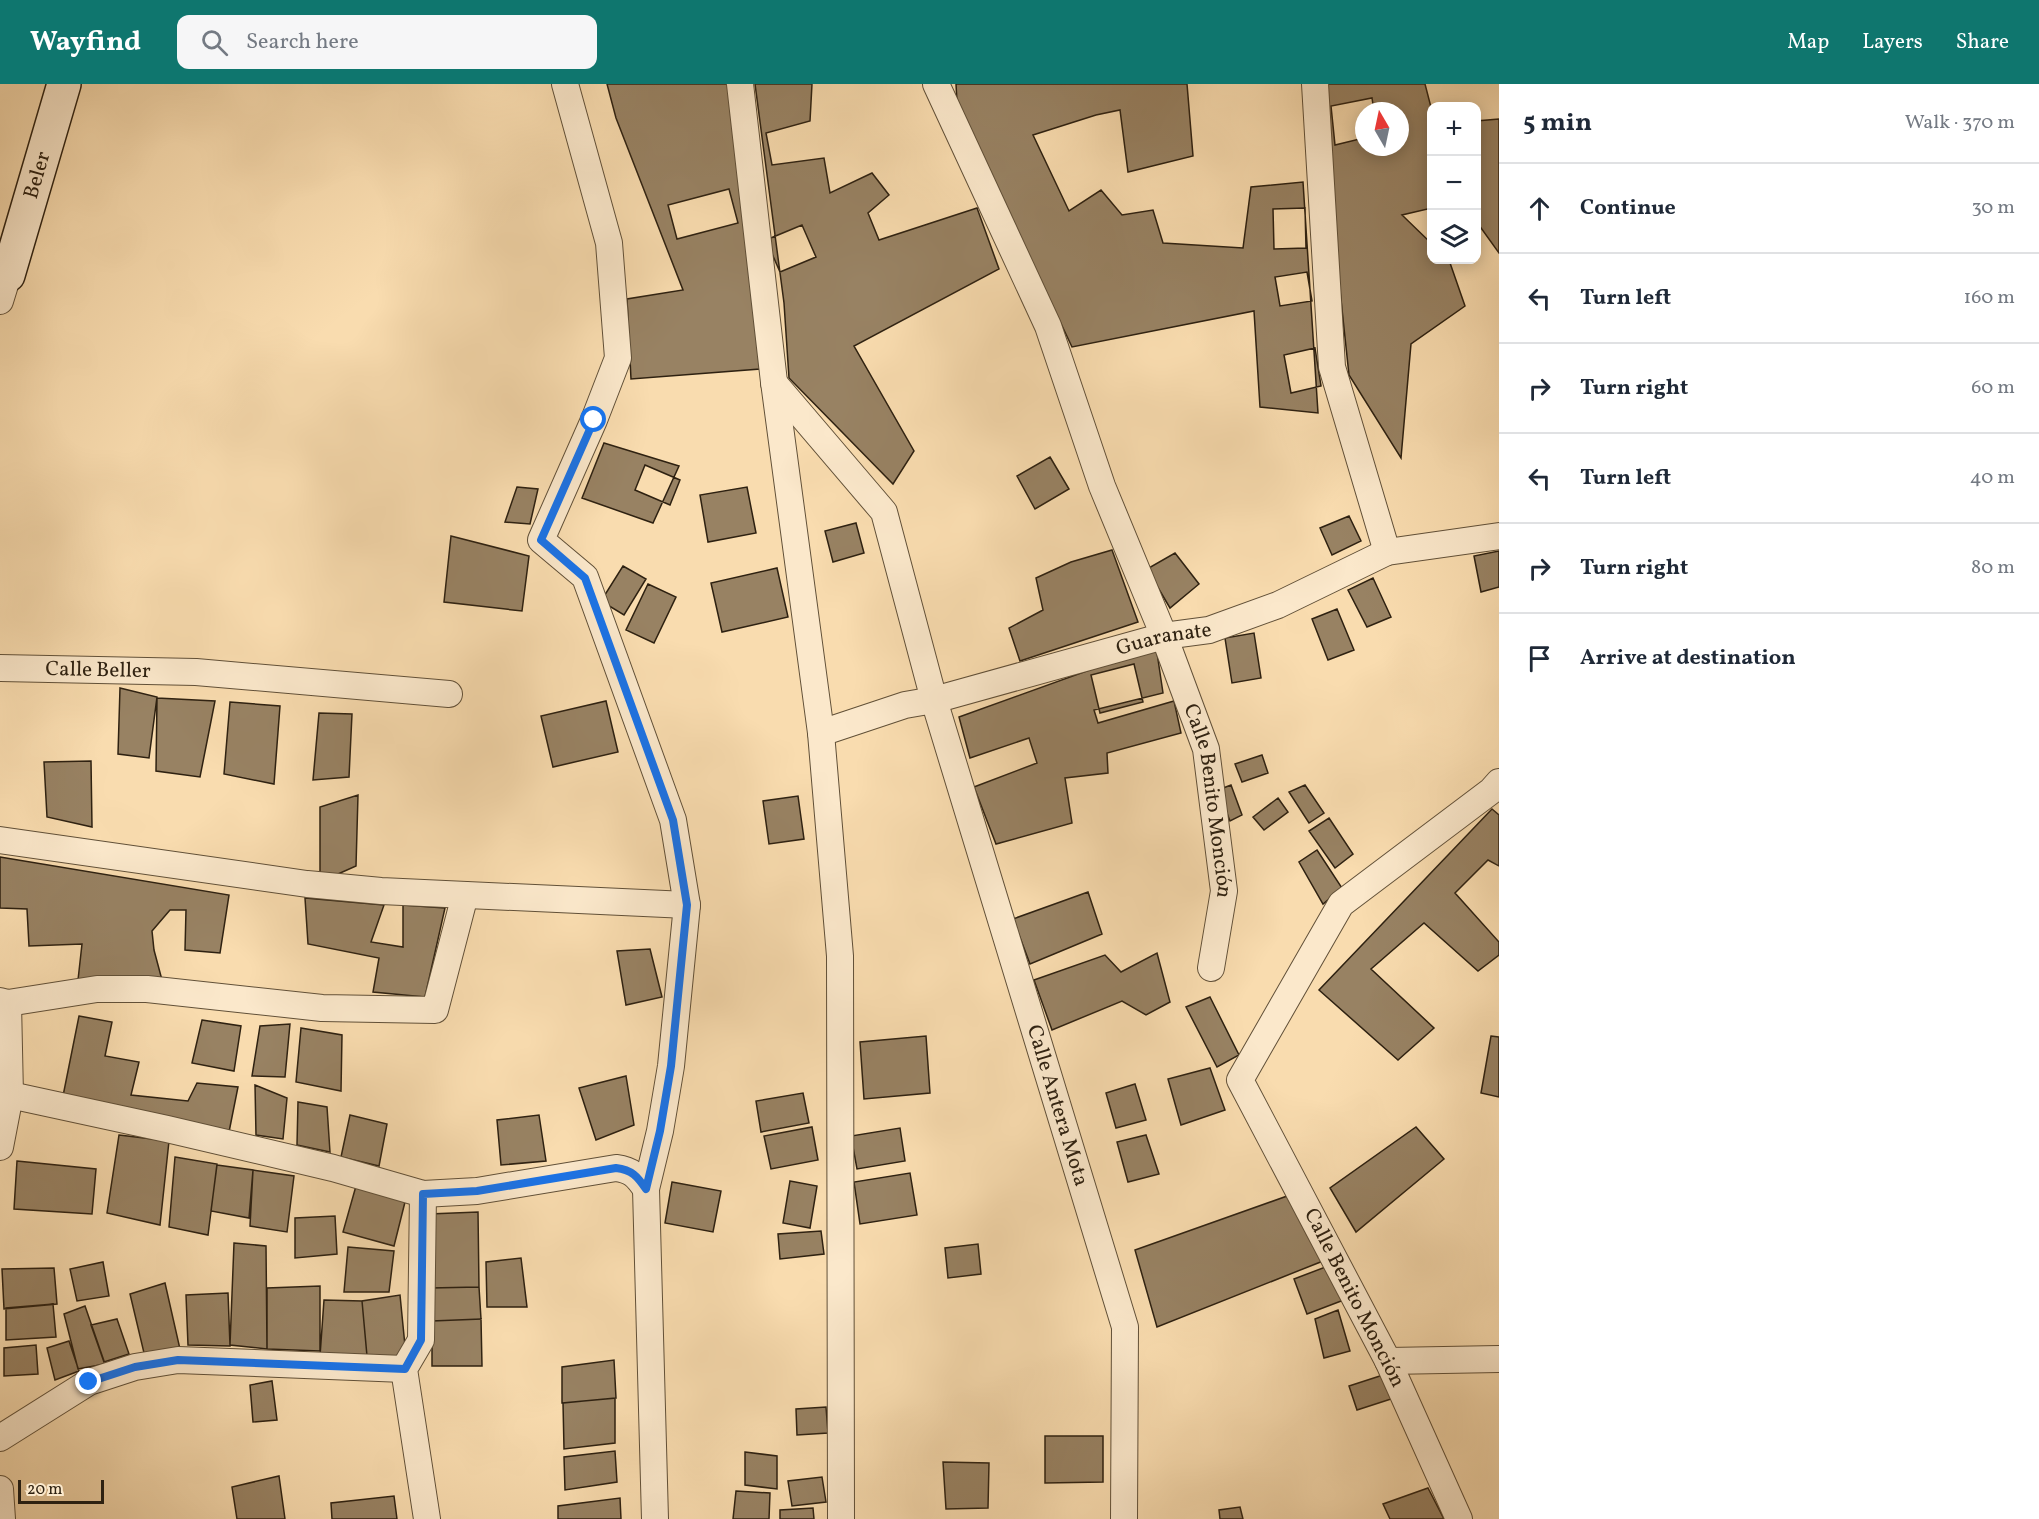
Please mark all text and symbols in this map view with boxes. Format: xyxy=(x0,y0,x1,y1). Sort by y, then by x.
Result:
search box xyxy=(177,15,597,69)
text: Wayfind xyxy=(30,23,141,62)
icon: search xyxy=(198,26,231,59)
text: Search here xyxy=(246,27,359,58)
text: Map xyxy=(1787,28,1829,57)
text: Layers xyxy=(1862,28,1923,57)
text: Share xyxy=(1956,28,2009,57)
north arrow xyxy=(1355,102,1409,156)
map controls xyxy=(1427,102,1481,264)
button: + xyxy=(1427,102,1481,156)
text: 5 min xyxy=(1523,105,1592,141)
text: Walk · 370 m xyxy=(1905,109,2015,137)
street label: Beler xyxy=(17,148,58,202)
button: − xyxy=(1427,156,1481,210)
icon: ahead xyxy=(1523,192,1556,225)
text: Continue xyxy=(1580,193,1676,224)
text: 30 m xyxy=(1971,194,2015,222)
button: layers xyxy=(1427,210,1481,264)
icon: left xyxy=(1523,282,1556,315)
text: Turn left xyxy=(1580,283,1671,314)
text: 160 m xyxy=(1963,284,2015,312)
icon: right xyxy=(1523,372,1556,405)
text: Turn right xyxy=(1580,373,1688,404)
text: 60 m xyxy=(1971,374,2015,402)
route start xyxy=(580,406,606,432)
icon: left xyxy=(1523,462,1556,495)
text: Turn left xyxy=(1580,463,1671,494)
text: 40 m xyxy=(1970,464,2015,492)
icon: right xyxy=(1523,552,1556,585)
text: Turn right xyxy=(1580,553,1688,584)
text: 80 m xyxy=(1971,554,2015,582)
street label: Guaranate xyxy=(1113,615,1213,663)
icon: arrive xyxy=(1523,642,1556,675)
text: Arrive at destination xyxy=(1580,643,1796,674)
street label: Calle Beller xyxy=(45,654,151,686)
street label: Calle Benito Monción xyxy=(1176,700,1239,901)
street label: Calle Antera Mota xyxy=(1019,1021,1096,1190)
street label: Calle Benito Monción xyxy=(1296,1203,1412,1393)
route end xyxy=(75,1368,101,1394)
scale bar xyxy=(18,1477,104,1504)
text: 20 m xyxy=(27,1479,62,1501)

